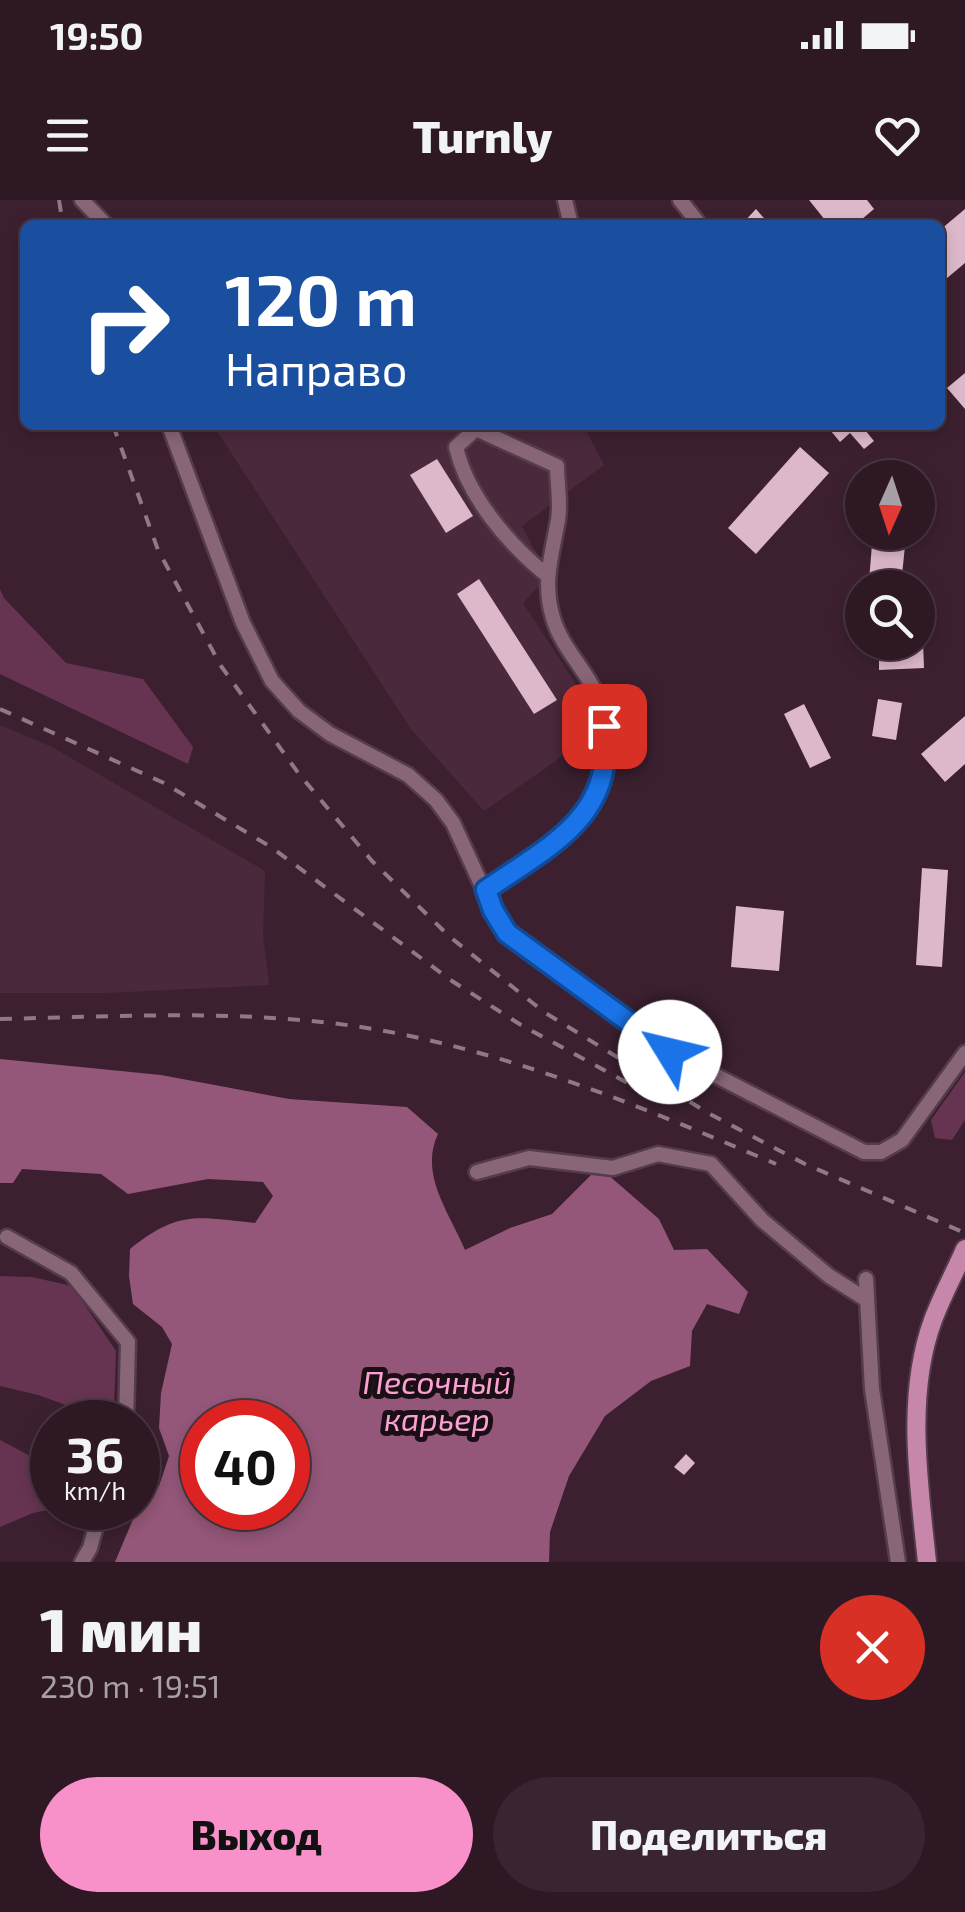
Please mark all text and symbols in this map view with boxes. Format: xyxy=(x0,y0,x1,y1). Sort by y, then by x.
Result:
text: 19:50 xyxy=(50,12,144,58)
icon: menu xyxy=(40,108,95,163)
text: Turnly xyxy=(413,108,552,162)
icon: heart xyxy=(870,108,925,163)
text: 120 m xyxy=(225,256,417,340)
icon: right xyxy=(60,260,190,390)
text: Направо xyxy=(225,341,407,395)
north arrow xyxy=(845,460,935,550)
map controls xyxy=(845,460,935,660)
button: search xyxy=(845,570,935,660)
pin xyxy=(562,684,647,769)
icon: arrive xyxy=(577,699,632,754)
position arrow xyxy=(618,1000,722,1104)
water label: Песочный карьер xyxy=(363,1362,511,1437)
speed limit sign: 40 xyxy=(180,1400,310,1530)
text: 36 xyxy=(66,1423,124,1483)
text: km/h xyxy=(64,1475,126,1505)
text: 1 мин xyxy=(40,1592,203,1664)
button: close xyxy=(820,1595,925,1700)
text: 230 m · 19:51 xyxy=(40,1666,221,1704)
button: Выход xyxy=(40,1777,473,1892)
button: Поделиться xyxy=(493,1777,925,1892)

